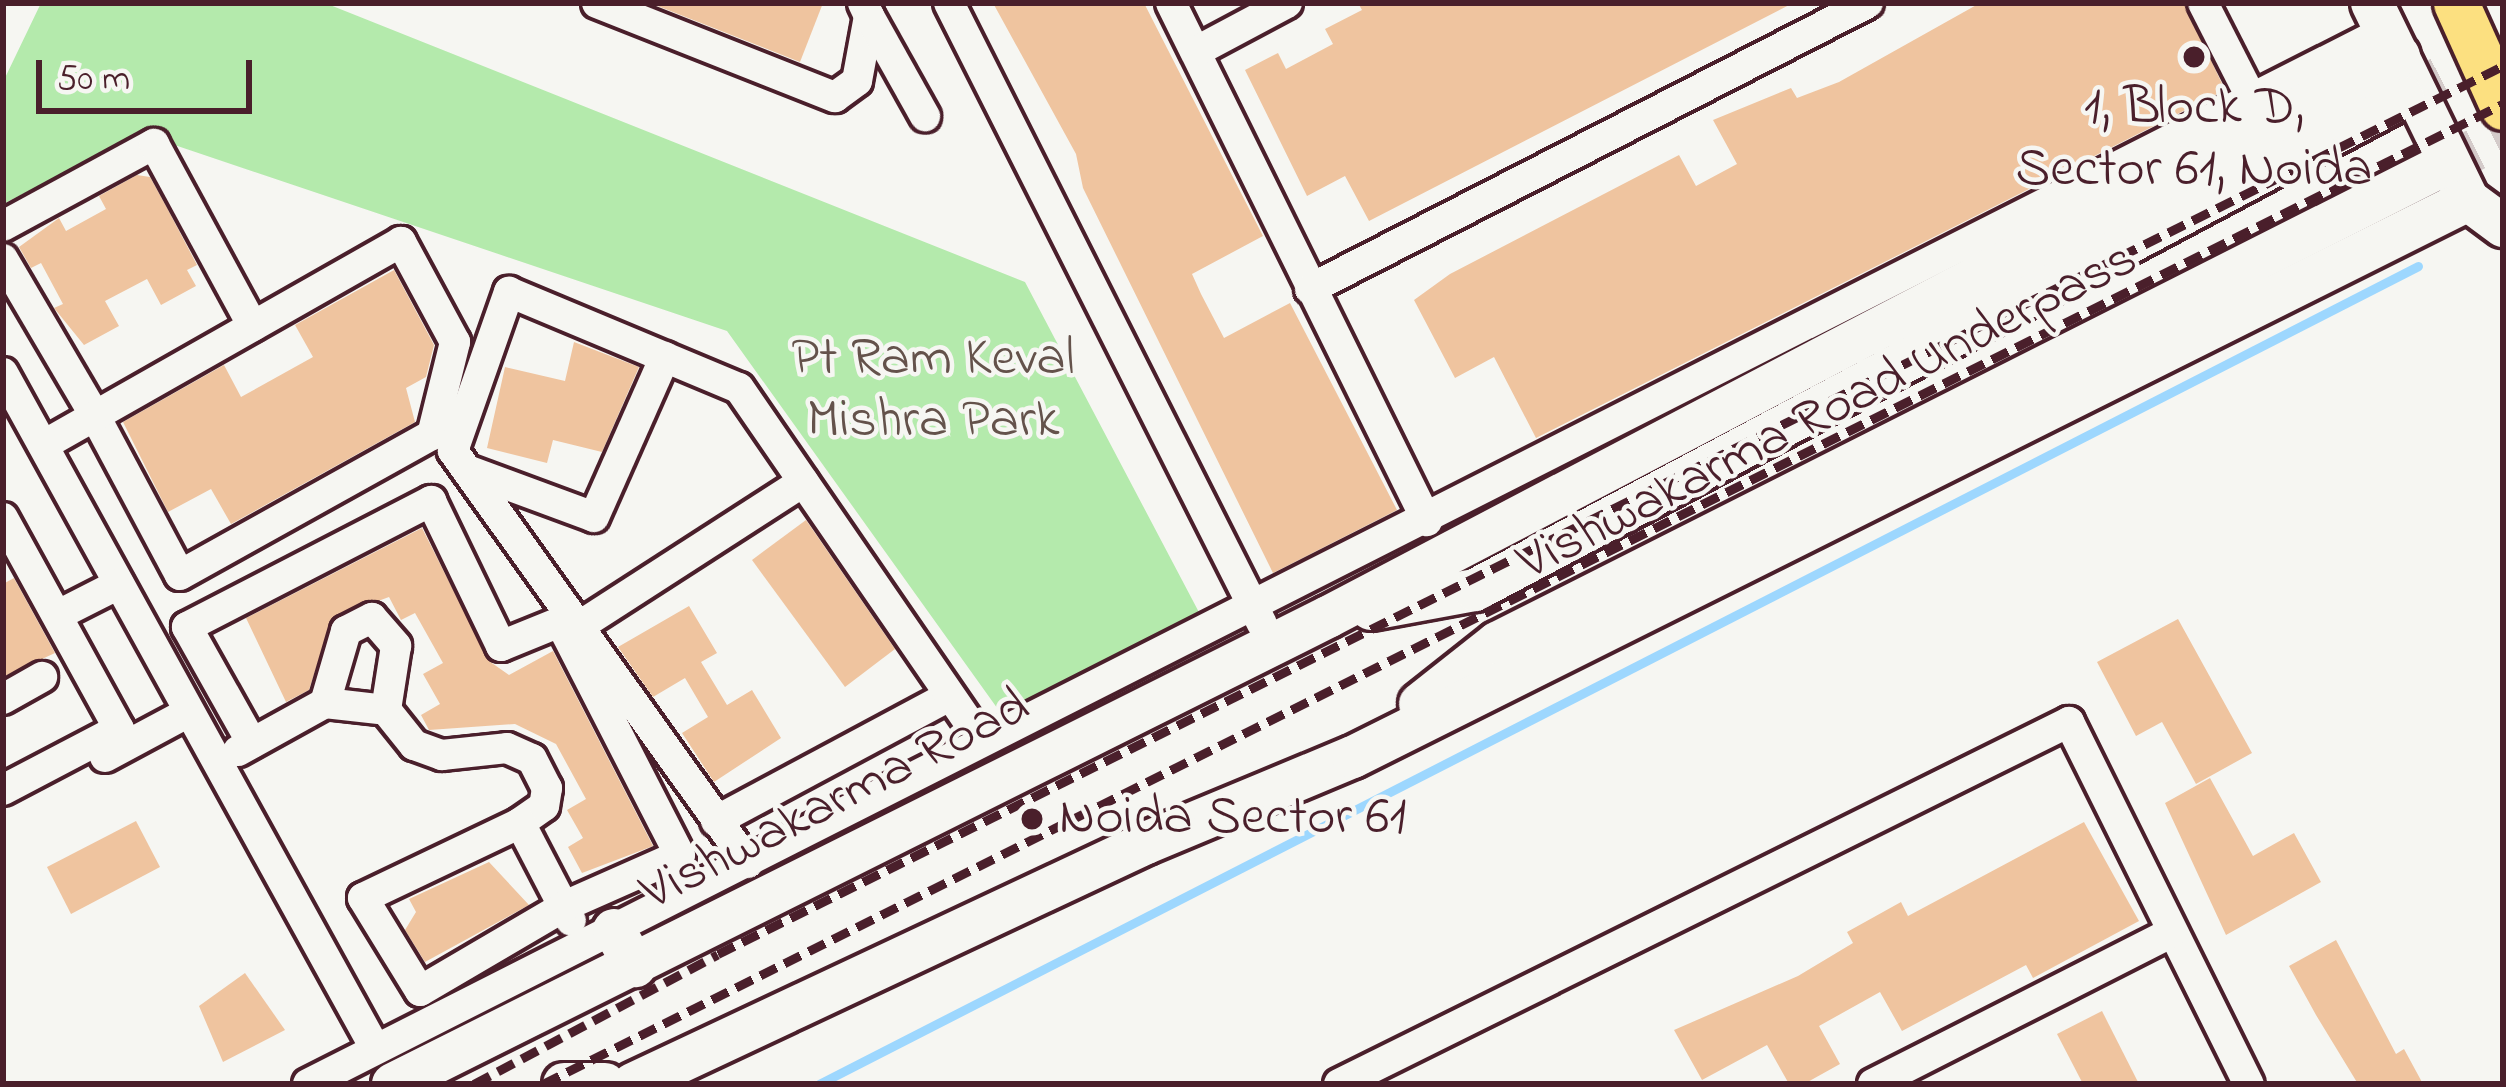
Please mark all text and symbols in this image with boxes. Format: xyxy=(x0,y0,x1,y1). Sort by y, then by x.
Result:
scale bar xyxy=(42,36,258,110)
marker: 1, Block D, Sector 61, Noida xyxy=(2181,44,2207,70)
text: 50 m xyxy=(57,54,130,107)
place label: 1, Block D, Sector 61, Noida xyxy=(2016,77,2372,204)
street label: Vishwakarma Road Underpass xyxy=(1508,227,2148,597)
park label: Pt Ram Keval Mishra Park xyxy=(791,328,1075,454)
street label: Vishwakarma Road xyxy=(631,675,1041,927)
place label: Noida Sector 61 xyxy=(1059,787,1406,851)
marker: Noida Sector 61 xyxy=(1016,803,1048,835)

